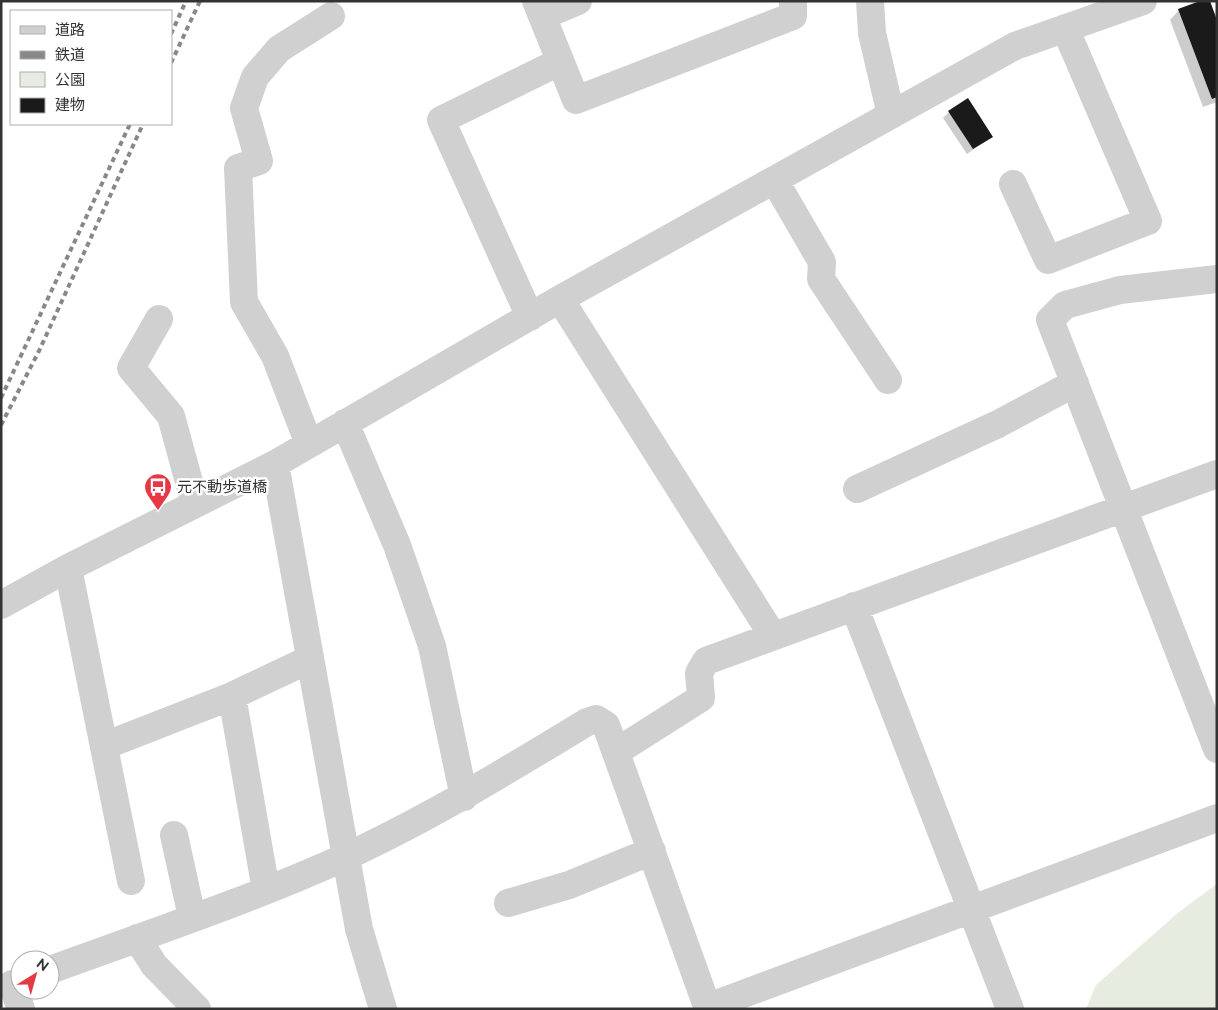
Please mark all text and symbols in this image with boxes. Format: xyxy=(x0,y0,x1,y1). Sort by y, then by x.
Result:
legend xyxy=(10,10,172,125)
text: 道路 xyxy=(55,21,85,39)
text: 鉄道 xyxy=(55,46,85,64)
text: 公園 xyxy=(55,71,85,89)
text: 建物 xyxy=(55,96,85,114)
bus stop icon: 元不動歩道橋 xyxy=(143,472,173,511)
place label: 元不動歩道橋 xyxy=(177,478,267,496)
north arrow xyxy=(10,950,60,1000)
text: N xyxy=(34,955,52,974)

